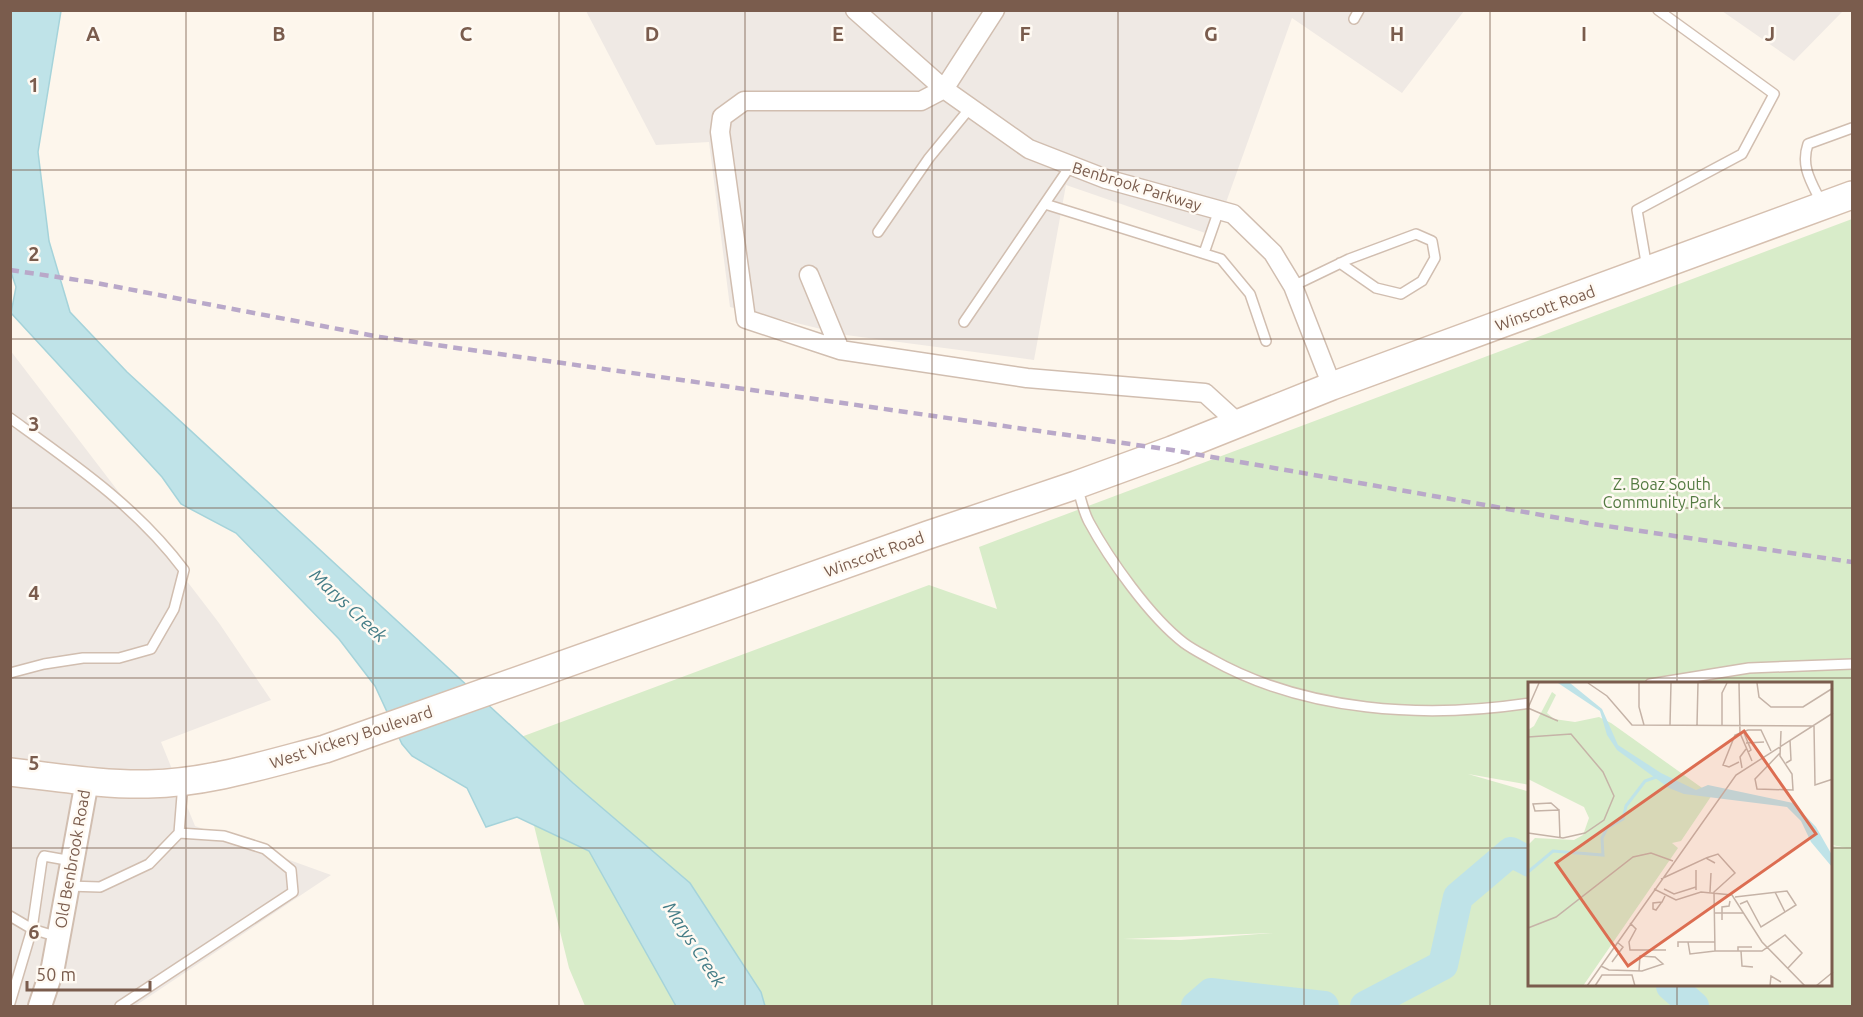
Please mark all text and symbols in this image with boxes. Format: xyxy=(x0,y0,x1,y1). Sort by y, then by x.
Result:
text: A xyxy=(86,22,100,45)
text: B xyxy=(272,22,286,45)
text: C xyxy=(460,22,473,45)
text: D xyxy=(645,22,659,45)
text: E xyxy=(832,22,844,45)
text: F xyxy=(1019,22,1031,45)
text: G xyxy=(1204,22,1218,45)
text: H xyxy=(1390,22,1404,45)
text: I xyxy=(1581,22,1587,45)
text: J xyxy=(1765,22,1775,45)
text: 1 xyxy=(28,73,40,96)
street label: Benbrook Parkway xyxy=(1070,158,1204,214)
text: 2 xyxy=(28,242,40,265)
street label: Winscott Road xyxy=(1493,282,1597,334)
text: 3 xyxy=(28,412,40,435)
park label: Z. Boaz South Community Park xyxy=(1603,475,1721,511)
street label: Winscott Road xyxy=(822,528,926,580)
water label: Marys Creek xyxy=(307,564,392,646)
text: 4 xyxy=(28,581,40,604)
inset map xyxy=(1528,682,1833,987)
street label: West Vickery Boulevard xyxy=(267,702,435,772)
text: 5 xyxy=(28,751,40,774)
street label: Old Benbrook Road xyxy=(51,788,93,930)
water label: Marys Creek xyxy=(660,898,730,991)
text: 6 xyxy=(28,920,40,943)
scale bar xyxy=(27,954,150,992)
text: 50 m xyxy=(36,964,76,984)

